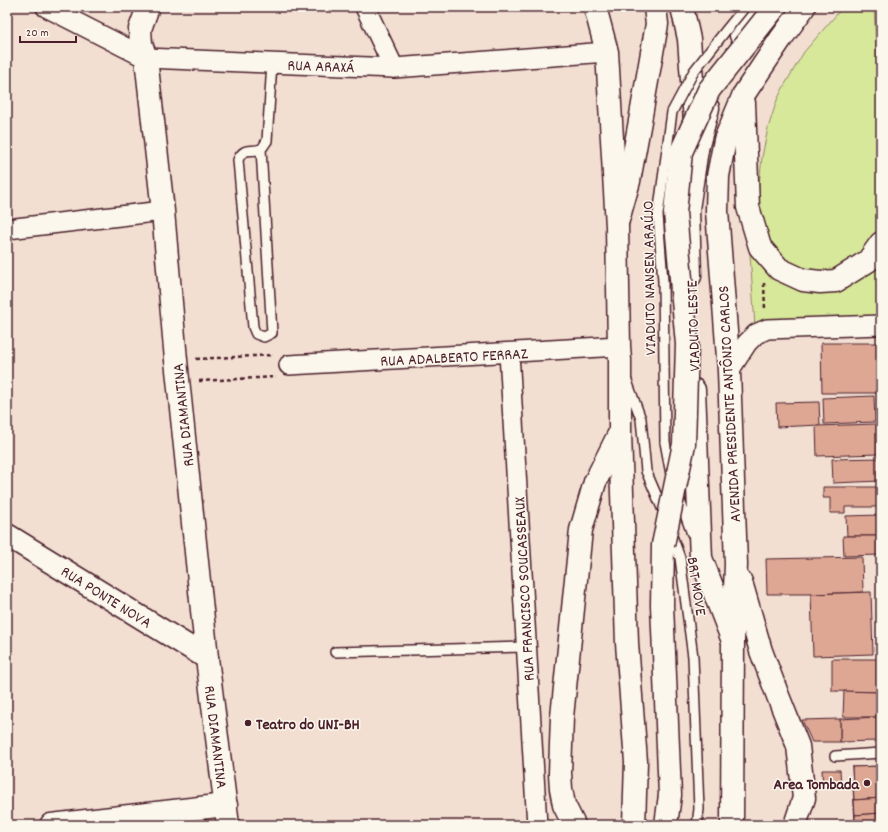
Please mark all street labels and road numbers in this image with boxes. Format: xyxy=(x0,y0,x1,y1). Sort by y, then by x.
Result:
street label: RUA ARAXÁ xyxy=(287,55,355,80)
street label: VIADUTO NANSEN ARAÚJO xyxy=(638,200,663,355)
street label: VIADUTO LESTE xyxy=(681,279,708,372)
street label: AVENIDA PRESIDENTE ANTÔNIO CARLOS xyxy=(713,285,748,523)
street label: RUA ADALBERTO FERRAZ xyxy=(380,343,529,374)
street label: RUA DIAMANTINA xyxy=(168,362,201,468)
street label: RUA FRANCISCO SOUCASSEAUX xyxy=(509,496,542,681)
street label: BRT MOVE xyxy=(680,555,712,618)
street label: RUA PONTE NOVA xyxy=(56,561,156,635)
street label: RUA DIAMANTINA xyxy=(197,684,232,791)

